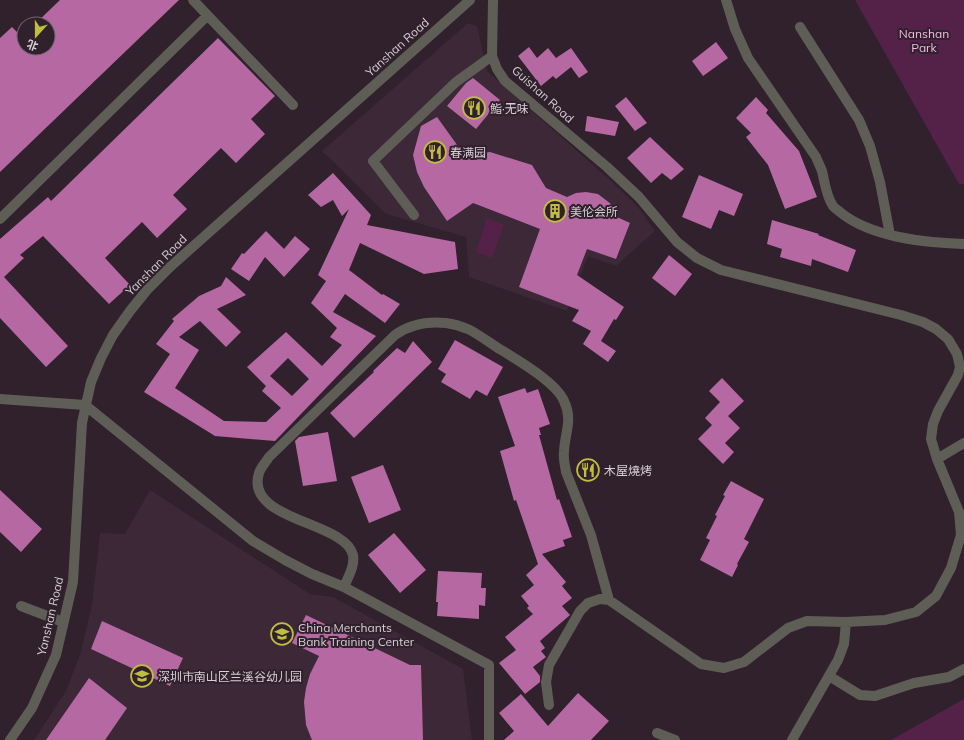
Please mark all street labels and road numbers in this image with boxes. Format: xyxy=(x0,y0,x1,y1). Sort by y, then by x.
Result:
street label: Yanshan Road xyxy=(361,15,432,80)
street label: Guishan Road xyxy=(509,62,577,126)
street label: Yanshan Road xyxy=(122,231,190,299)
street label: Yanshan Road xyxy=(33,575,66,658)

